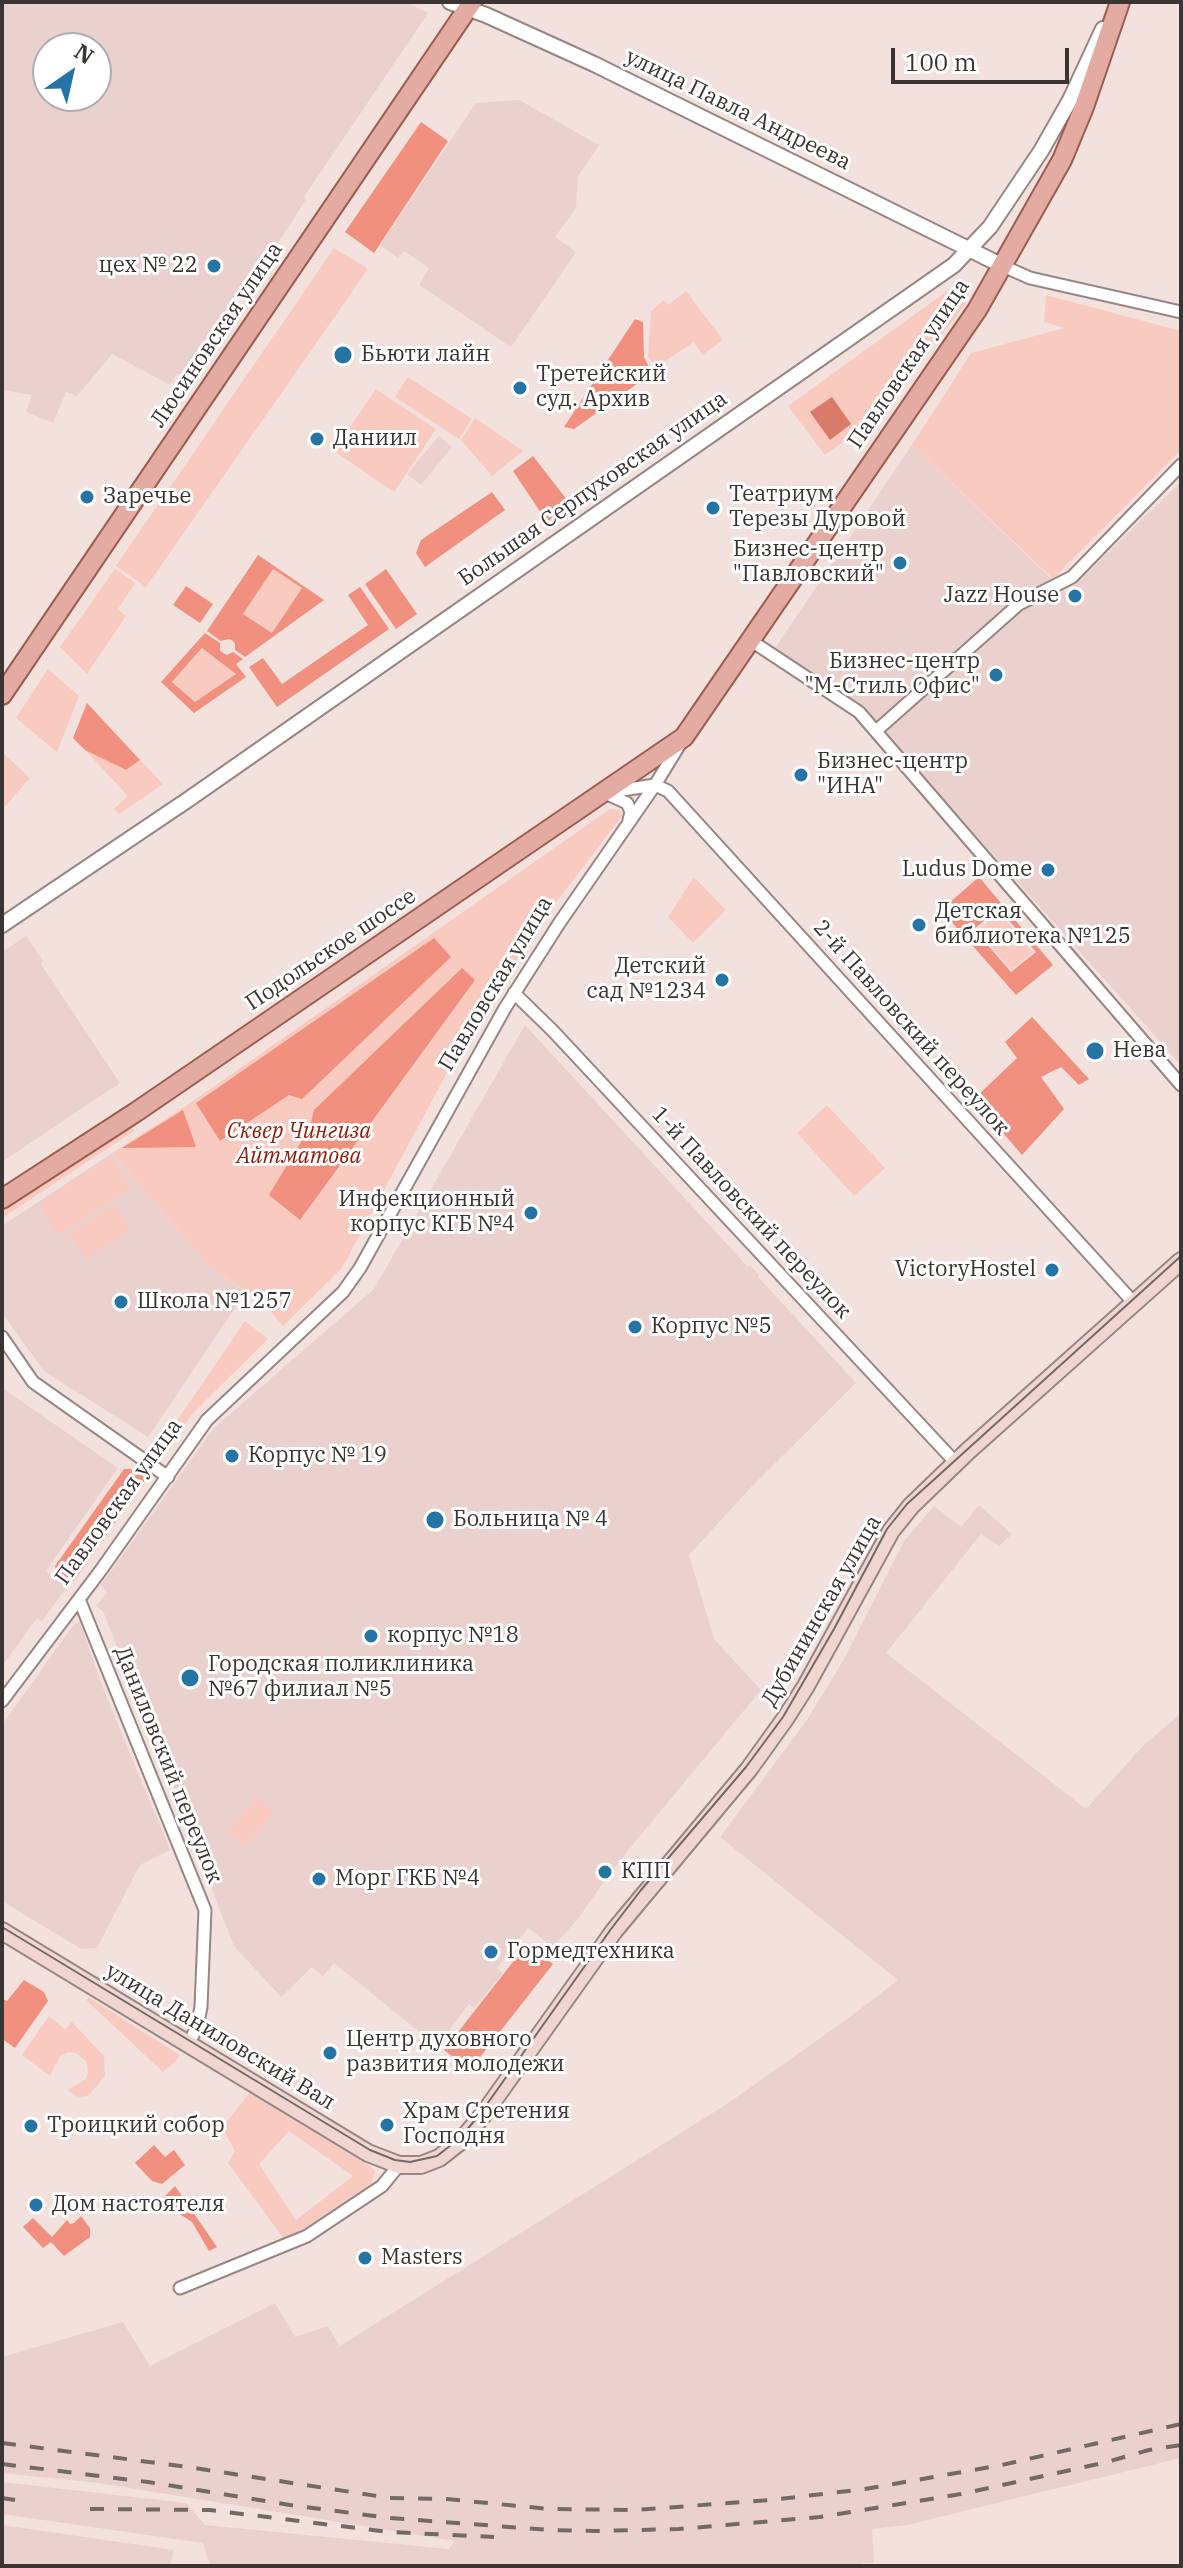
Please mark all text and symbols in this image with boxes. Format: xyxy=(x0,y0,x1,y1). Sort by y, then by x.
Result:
north arrow xyxy=(32,32,112,112)
scale bar xyxy=(895,32,1073,82)
text: N xyxy=(69,36,100,70)
street label: улица Павла Андреева xyxy=(621,44,855,176)
text: 100 m xyxy=(905,46,977,78)
street label: Люсиновская улица xyxy=(145,237,289,433)
place label: цех № 22 xyxy=(98,253,198,279)
marker: цех № 22 xyxy=(205,257,223,275)
street label: Павловская улица xyxy=(842,274,976,454)
place label: Бьюти лайн xyxy=(361,342,490,368)
marker: Бьюти лайн xyxy=(332,344,354,366)
place label: Третейский суд. Архив xyxy=(536,362,666,414)
marker: Третейский суд. Архив xyxy=(511,379,529,397)
street label: Большая Серпуховская улица xyxy=(454,386,732,592)
place label: Даниил xyxy=(333,426,417,452)
marker: Даниил xyxy=(308,430,326,448)
place label: Театриум Терезы Дуровой xyxy=(729,482,906,534)
place label: Заречье xyxy=(103,484,191,510)
marker: Заречье xyxy=(78,488,96,506)
marker: Театриум Терезы Дуровой xyxy=(704,499,722,517)
place label: Бизнес-центр "Павловский" xyxy=(733,537,884,588)
marker: Бизнес-центр "Павловский" xyxy=(891,554,909,572)
place label: Jazz House xyxy=(944,583,1059,609)
marker: Jazz House xyxy=(1066,587,1084,605)
place label: Бизнес-центр "М-Стиль Офис" xyxy=(804,649,980,700)
marker: Бизнес-центр "М-Стиль Офис" xyxy=(987,666,1005,684)
place label: Бизнес-центр "ИНА" xyxy=(817,749,968,800)
marker: Бизнес-центр "ИНА" xyxy=(792,766,810,784)
place label: Ludus Dome xyxy=(902,857,1032,883)
marker: Ludus Dome xyxy=(1039,861,1057,879)
street label: Подольское шоссе xyxy=(241,883,421,1017)
street label: Павловская улица xyxy=(433,892,559,1076)
place label: Детская библиотека №125 xyxy=(935,899,1131,950)
street label: 2-й Павловский переулок xyxy=(807,915,1015,1141)
marker: Детская библиотека №125 xyxy=(910,916,928,934)
place label: Детский сад №1234 xyxy=(587,954,706,1006)
marker: Детский сад №1234 xyxy=(713,971,731,989)
place label: Нева xyxy=(1113,1038,1167,1064)
marker: Нева xyxy=(1084,1040,1106,1062)
street label: 1-й Павловский переулок xyxy=(646,1101,856,1325)
park label: Сквер Чингиза Айтматова xyxy=(227,1119,371,1170)
place label: Инфекционный корпус КГБ №4 xyxy=(339,1187,515,1238)
marker: Инфекционный корпус КГБ №4 xyxy=(522,1204,540,1222)
place label: VictoryHostel xyxy=(895,1257,1036,1283)
marker: VictoryHostel xyxy=(1043,1261,1061,1279)
place label: Школа №1257 xyxy=(137,1289,292,1315)
marker: Школа №1257 xyxy=(112,1293,130,1311)
place label: Корпус №5 xyxy=(651,1314,772,1340)
marker: Корпус №5 xyxy=(626,1318,644,1336)
street label: Павловская улица xyxy=(50,1414,188,1590)
place label: Корпус № 19 xyxy=(248,1443,387,1469)
marker: Корпус № 19 xyxy=(223,1447,241,1465)
place label: Больница № 4 xyxy=(453,1507,608,1533)
marker: Больница № 4 xyxy=(424,1509,446,1531)
street label: Дубининская улица xyxy=(757,1511,887,1711)
place label: корпус №18 xyxy=(387,1623,519,1649)
marker: корпус №18 xyxy=(362,1627,380,1645)
street label: Даниловский переулок xyxy=(108,1643,228,1887)
place label: Городская поликлиника №67 филиал №5 xyxy=(208,1652,474,1704)
marker: Городская поликлиника №67 филиал №5 xyxy=(179,1667,201,1689)
place label: КПП xyxy=(621,1859,671,1885)
marker: КПП xyxy=(596,1863,614,1881)
place label: Морг ГКБ №4 xyxy=(335,1866,480,1892)
marker: Морг ГКБ №4 xyxy=(310,1870,328,1888)
place label: Гормедтехника xyxy=(507,1939,675,1965)
marker: Гормедтехника xyxy=(482,1943,500,1961)
street label: улица Даниловский Вал xyxy=(100,1958,340,2116)
place label: Центр духовного развития молодежи xyxy=(346,2027,565,2078)
marker: Центр духовного развития молодежи xyxy=(321,2044,339,2062)
place label: Храм Сретения Господня xyxy=(403,2099,570,2150)
place label: Троицкий собор xyxy=(47,2113,225,2139)
marker: Храм Сретения Господня xyxy=(378,2116,396,2134)
marker: Троицкий собор xyxy=(22,2117,40,2135)
place label: Дом настоятеля xyxy=(52,2192,225,2218)
marker: Дом настоятеля xyxy=(27,2196,45,2214)
place label: Masters xyxy=(381,2245,463,2271)
marker: Masters xyxy=(356,2249,374,2267)

